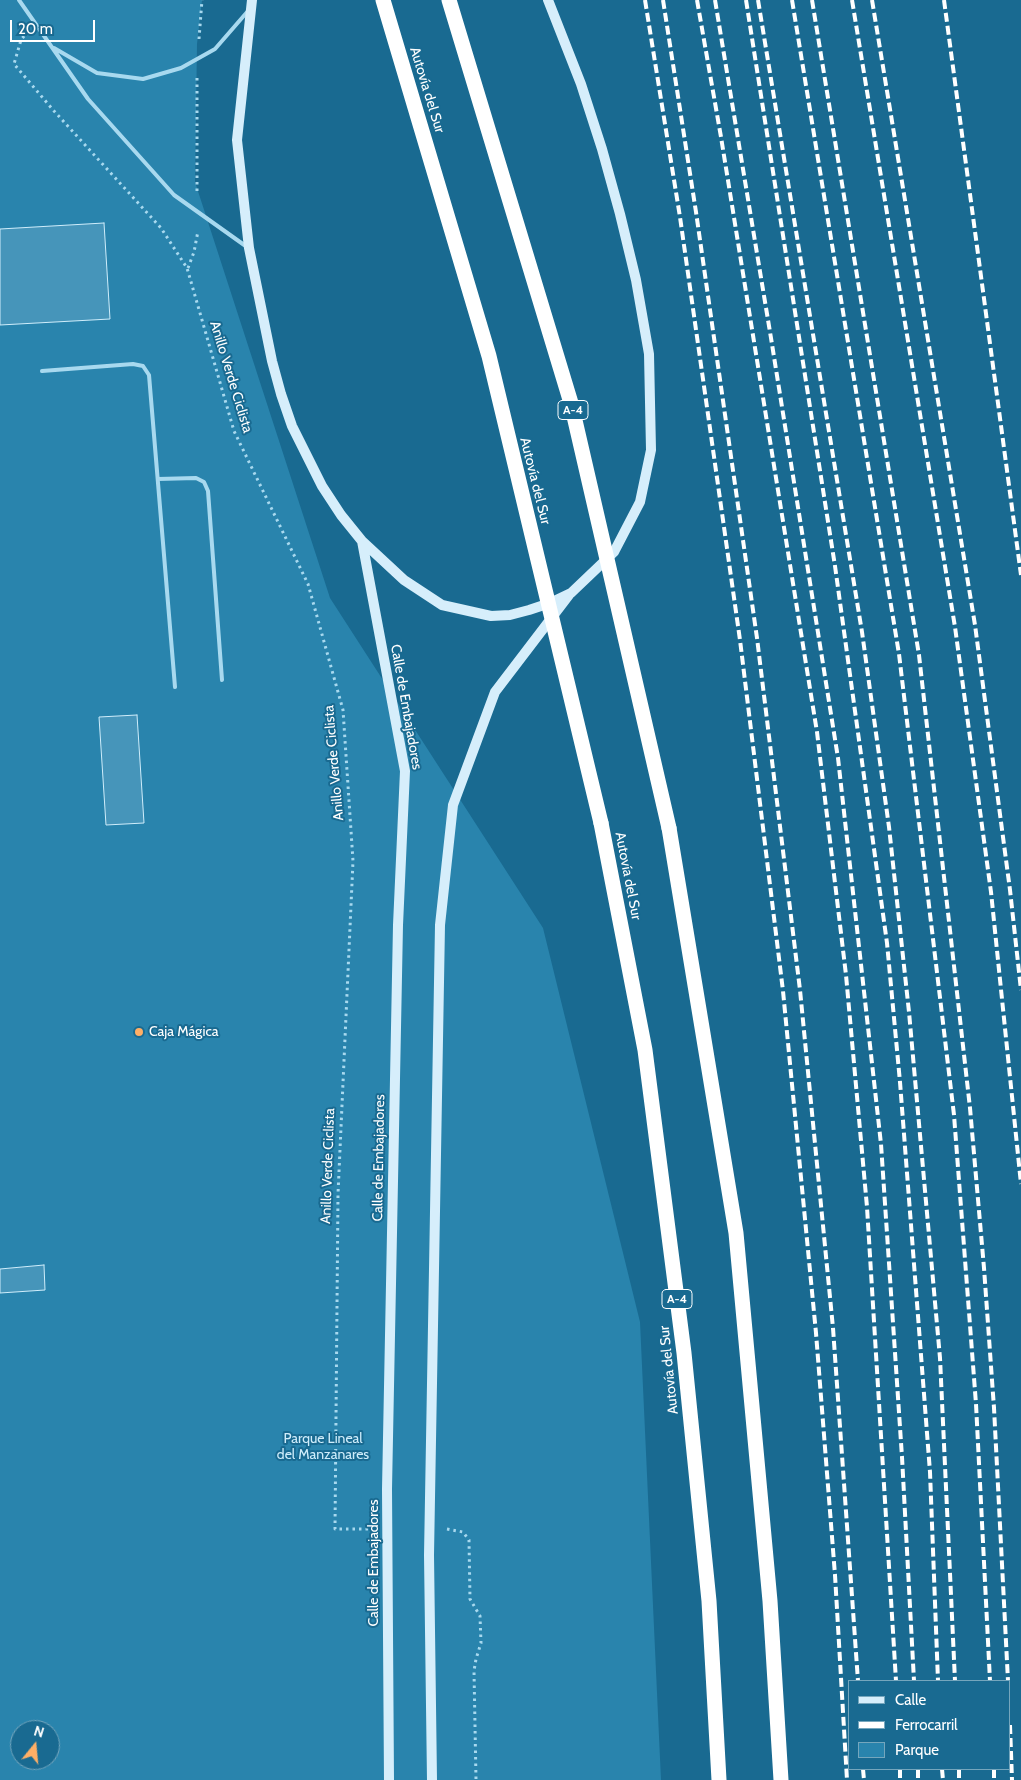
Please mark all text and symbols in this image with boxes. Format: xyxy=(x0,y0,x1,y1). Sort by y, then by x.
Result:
scale bar xyxy=(12,10,98,42)
text: 20 m xyxy=(18,20,53,38)
street label: Autovía del Sur xyxy=(406,45,448,135)
street label: Anillo Verde Ciclista xyxy=(206,319,256,435)
road number: A-4 xyxy=(558,400,588,420)
street label: Autovía del Sur xyxy=(516,436,554,526)
street label: Calle de Embajadores xyxy=(387,643,425,771)
street label: Anillo Verde Ciclista xyxy=(321,705,347,821)
street label: Autovía del Sur xyxy=(611,831,645,921)
place label: Caja Mágica xyxy=(149,1024,218,1040)
marker: Caja Mágica xyxy=(133,1026,145,1038)
street label: Calle de Embajadores xyxy=(369,1094,389,1222)
street label: Anillo Verde Ciclista xyxy=(318,1108,338,1224)
road number: A-4 xyxy=(662,1290,692,1308)
street label: Autovía del Sur xyxy=(656,1325,682,1415)
park label: Parque Lineal del Manzanares xyxy=(277,1431,369,1464)
street label: Calle de Embajadores xyxy=(366,1499,382,1627)
legend xyxy=(848,1680,1011,1770)
text: Calle xyxy=(895,1691,926,1709)
text: Ferrocarril xyxy=(895,1716,958,1734)
north arrow xyxy=(10,1720,60,1770)
text: N xyxy=(32,1722,46,1742)
text: Parque xyxy=(895,1741,939,1759)

